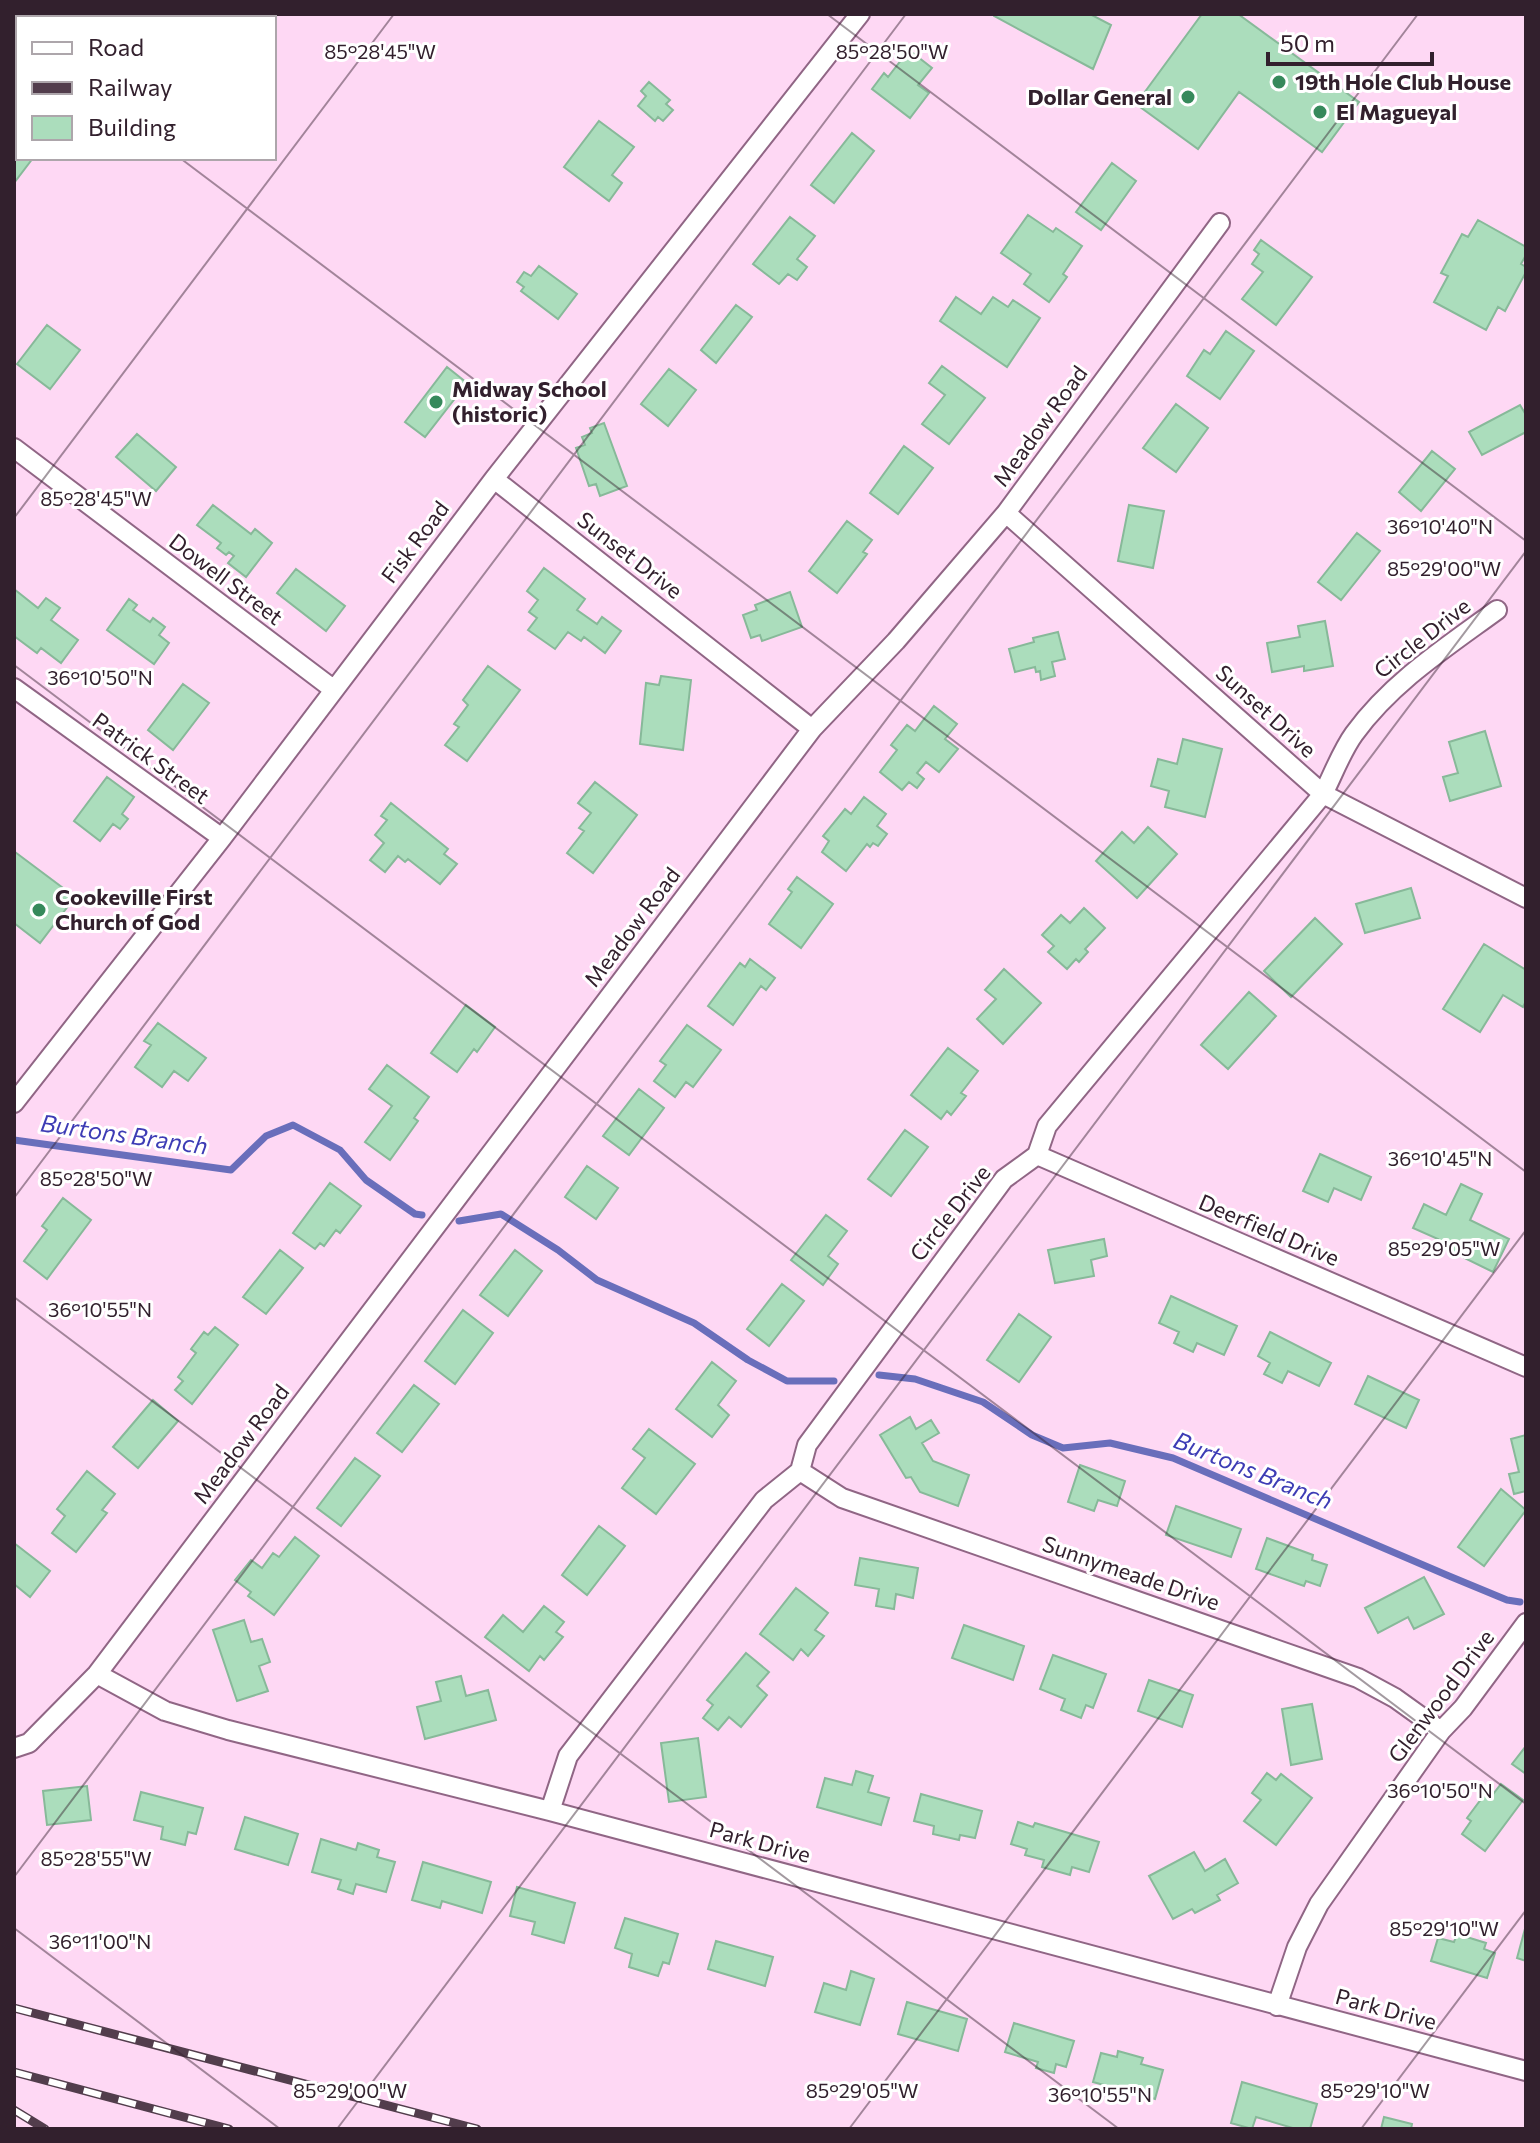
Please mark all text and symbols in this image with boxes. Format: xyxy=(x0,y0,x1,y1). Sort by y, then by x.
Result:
legend xyxy=(16,16,276,160)
scale bar xyxy=(1268,16,1432,66)
text: 50 m xyxy=(1280,28,1335,57)
text: Road xyxy=(88,32,144,61)
text: 85°28'45"W xyxy=(324,39,436,63)
text: 85°28'50"W xyxy=(836,39,948,63)
place label: 19th Hole Club House xyxy=(1295,68,1511,95)
text: Railway xyxy=(88,72,173,101)
marker: 19th Hole Club House xyxy=(1270,73,1288,91)
place label: Dollar General xyxy=(1027,83,1172,110)
marker: Dollar General xyxy=(1179,88,1197,106)
place label: El Magueyal xyxy=(1336,98,1457,125)
marker: El Magueyal xyxy=(1311,103,1329,121)
text: Building xyxy=(88,112,176,141)
street label: Meadow Road xyxy=(987,360,1092,491)
place label: Midway School (historic) xyxy=(452,375,607,427)
marker: Midway School (historic) xyxy=(427,393,445,411)
text: 85°28'45"W xyxy=(40,486,152,510)
street label: Fisk Road xyxy=(375,495,454,588)
street label: Sunset Drive xyxy=(572,505,688,604)
text: 36°10'40"N xyxy=(1387,514,1493,538)
street label: Dowell Street xyxy=(164,527,288,630)
text: 85°29'00"W xyxy=(1387,556,1501,580)
street label: Circle Drive xyxy=(1368,592,1475,684)
street label: Sunset Drive xyxy=(1211,659,1322,763)
text: 36°10'50"N xyxy=(47,665,153,689)
street label: Patrick Street xyxy=(88,706,215,809)
street label: Meadow Road xyxy=(578,862,685,992)
place label: Cookeville First Church of God xyxy=(55,883,212,935)
marker: Cookeville First Church of God xyxy=(30,901,48,919)
water label: Burtons Branch xyxy=(39,1107,210,1160)
text: 36°10'45"N xyxy=(1388,1146,1492,1170)
street label: Circle Drive xyxy=(904,1159,996,1266)
text: 85°28'50"W xyxy=(40,1166,152,1190)
street label: Deerfield Drive xyxy=(1195,1188,1343,1271)
text: 85°29'05"W xyxy=(1388,1236,1500,1260)
text: 36°10'55"N xyxy=(48,1297,152,1321)
street label: Meadow Road xyxy=(187,1379,294,1509)
water label: Burtons Branch xyxy=(1170,1425,1337,1515)
street label: Sunnymeade Drive xyxy=(1039,1530,1223,1615)
street label: Glenwood Drive xyxy=(1382,1624,1499,1767)
text: 36°10'50"N xyxy=(1387,1778,1493,1802)
street label: Park Drive xyxy=(707,1815,814,1868)
text: 85°28'55"W xyxy=(40,1846,152,1870)
text: 85°29'10"W xyxy=(1389,1916,1499,1940)
text: 36°11'00"N xyxy=(49,1929,151,1953)
street label: Park Drive xyxy=(1333,1982,1440,2035)
text: 85°29'00"W xyxy=(293,2078,407,2102)
text: 85°29'05"W xyxy=(806,2078,918,2102)
text: 85°29'10"W xyxy=(1320,2078,1430,2102)
text: 36°10'55"N xyxy=(1048,2082,1152,2106)

